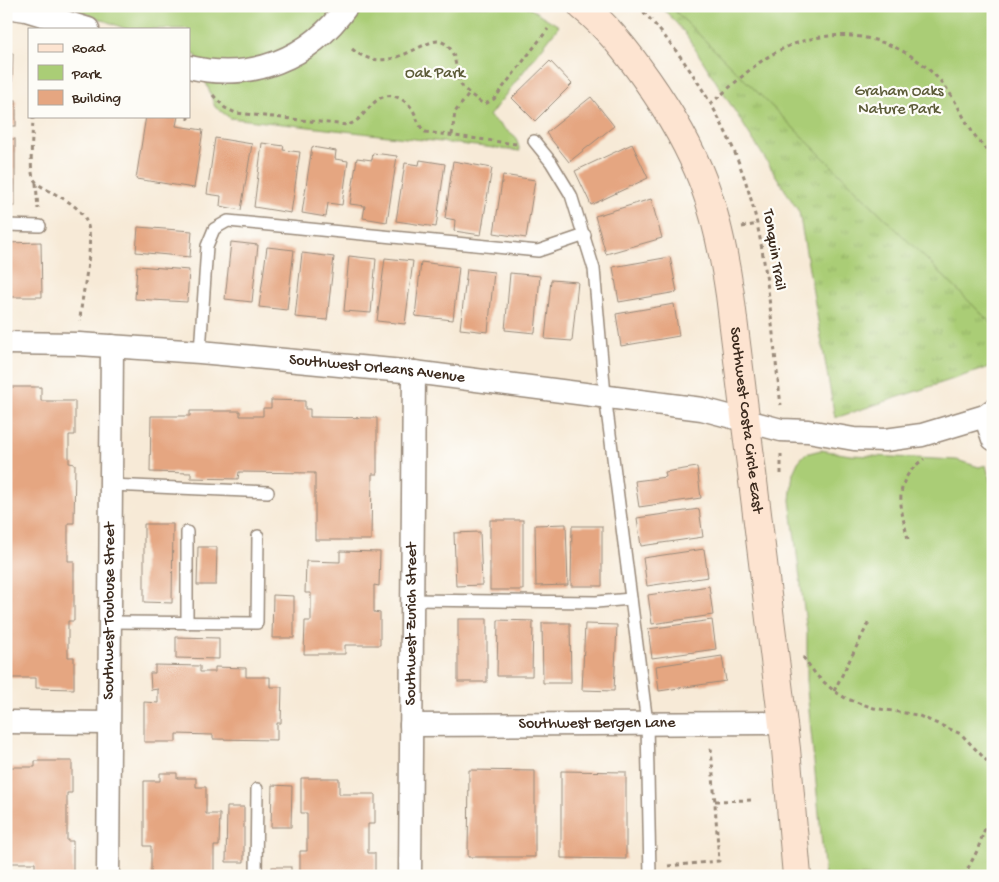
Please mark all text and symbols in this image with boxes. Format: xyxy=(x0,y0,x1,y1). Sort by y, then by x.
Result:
legend xyxy=(28,28,190,118)
text: Road xyxy=(72,40,106,58)
park label: Oak Park xyxy=(405,65,467,84)
text: Park xyxy=(71,66,102,84)
park label: Graham Oaks Nature Park xyxy=(855,83,945,120)
text: Building xyxy=(71,90,121,108)
street label: Tonquin Trail xyxy=(757,207,789,292)
street label: Southwest Costa Circle East xyxy=(725,326,767,516)
street label: Southwest Orleans Avenue xyxy=(288,351,467,388)
street label: Southwest Toulouse Street xyxy=(100,521,120,700)
street label: Southwest Zurich Street xyxy=(402,541,422,705)
street label: Southwest Bergen Lane xyxy=(519,714,676,734)

